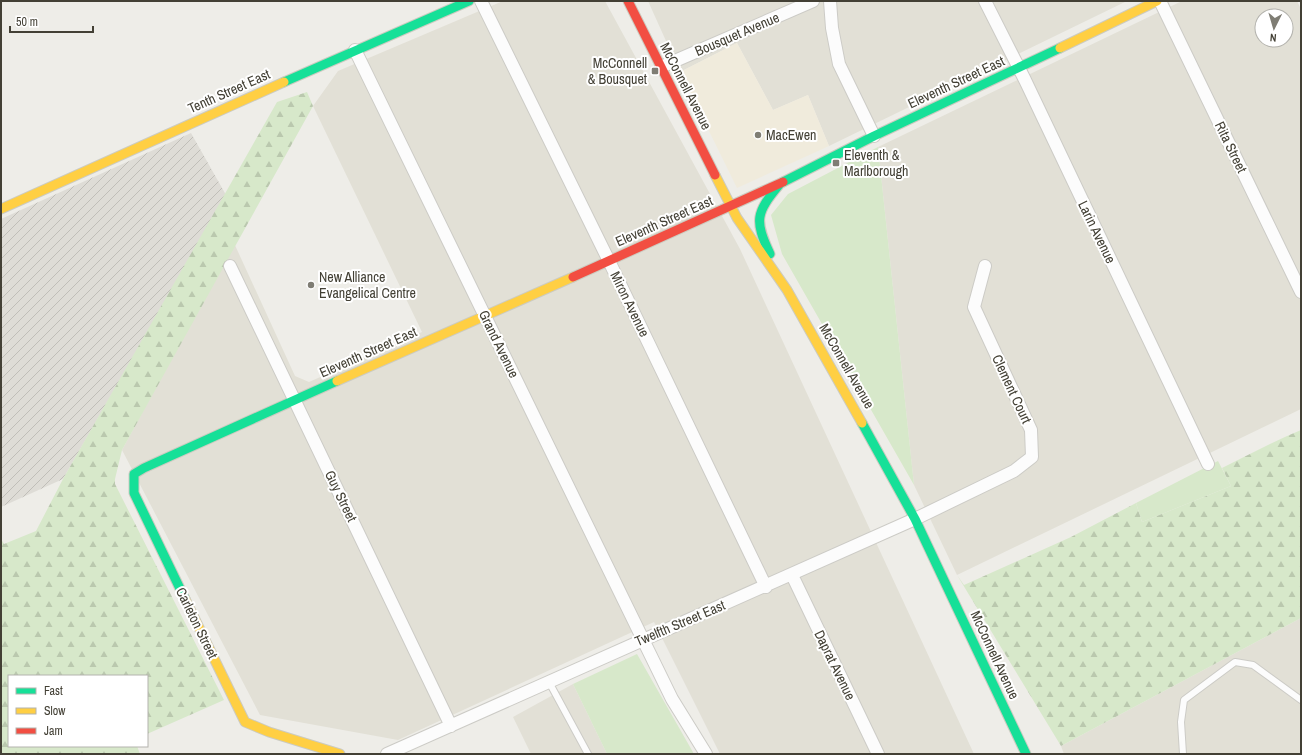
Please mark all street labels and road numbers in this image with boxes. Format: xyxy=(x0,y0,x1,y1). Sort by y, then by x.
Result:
street label: Bousquet Avenue xyxy=(692,8,782,60)
street label: McConnell Avenue xyxy=(656,39,716,133)
street label: Eleventh Street East xyxy=(905,52,1007,112)
street label: Tenth Street East xyxy=(185,65,273,117)
street label: Rita Street xyxy=(1211,118,1251,176)
street label: Eleventh Street East xyxy=(613,191,715,251)
street label: Larin Avenue xyxy=(1074,198,1120,266)
street label: Miron Avenue xyxy=(606,268,654,340)
street label: Grand Avenue xyxy=(475,307,523,381)
street label: McConnell Avenue xyxy=(815,320,879,412)
street label: Eleventh Street East xyxy=(317,322,419,382)
street label: Clement Court xyxy=(988,352,1036,426)
street label: Guy Street xyxy=(321,467,361,525)
street label: Carleton Street xyxy=(172,584,222,662)
street label: Twelfth Street East xyxy=(632,596,728,650)
street label: McConnell Avenue xyxy=(967,608,1023,702)
street label: Daprat Avenue xyxy=(810,627,860,703)

